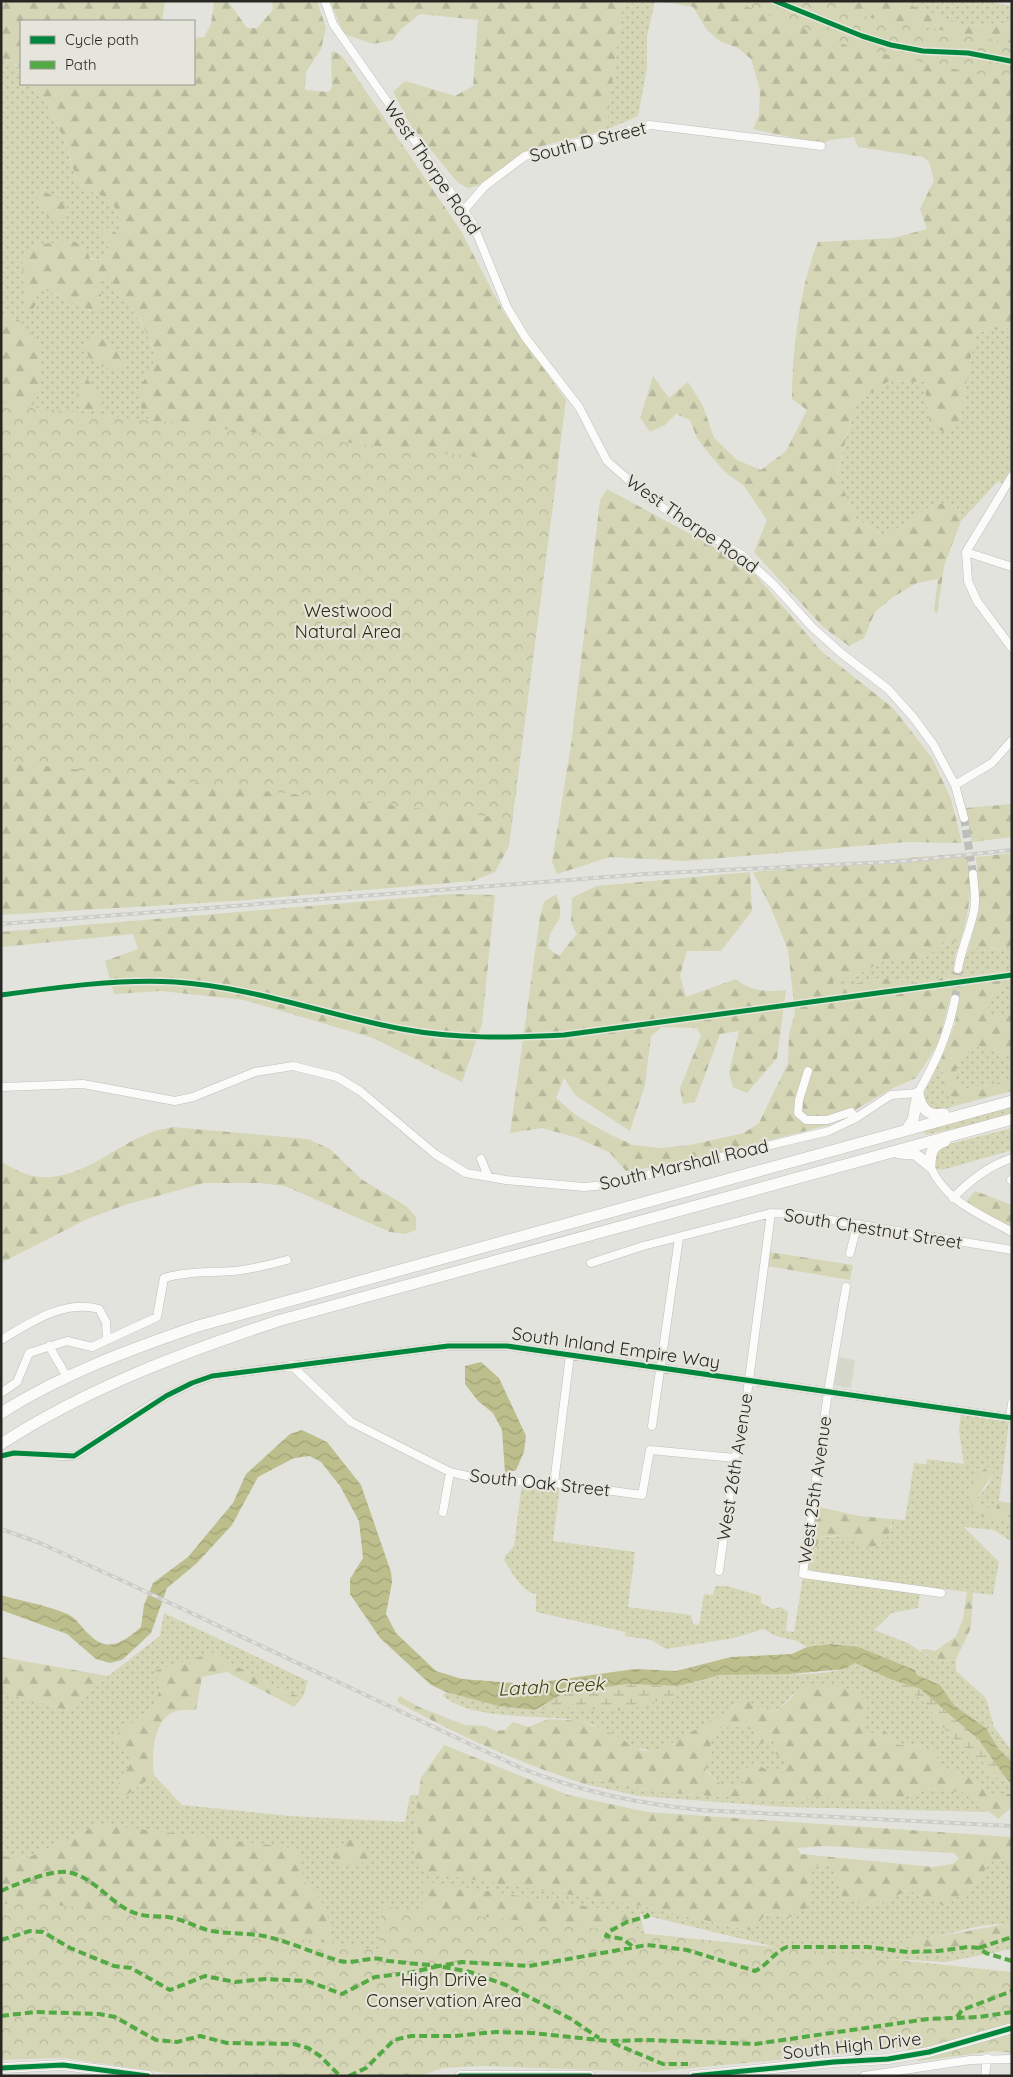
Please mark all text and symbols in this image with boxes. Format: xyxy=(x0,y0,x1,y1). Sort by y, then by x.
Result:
legend xyxy=(20,20,195,85)
text: Cycle path xyxy=(65,30,139,49)
text: Path xyxy=(65,55,97,74)
street label: West Thorpe Road xyxy=(379,97,486,239)
street label: South D Street xyxy=(527,116,649,167)
street label: West Thorpe Road xyxy=(622,469,763,578)
park label: Westwood Natural Area xyxy=(295,599,401,643)
street label: South Marshall Road xyxy=(597,1134,771,1195)
street label: South Chestnut Street xyxy=(782,1203,964,1254)
street label: South Inland Empire Way xyxy=(510,1322,722,1374)
street label: West 26th Avenue xyxy=(711,1391,758,1542)
street label: West 25th Avenue xyxy=(793,1414,836,1565)
street label: South Oak Street xyxy=(469,1464,611,1501)
water label: Latah Creek xyxy=(497,1671,607,1701)
park label: High Drive Conservation Area xyxy=(366,1968,522,2012)
street label: South High Drive xyxy=(782,2027,922,2064)

